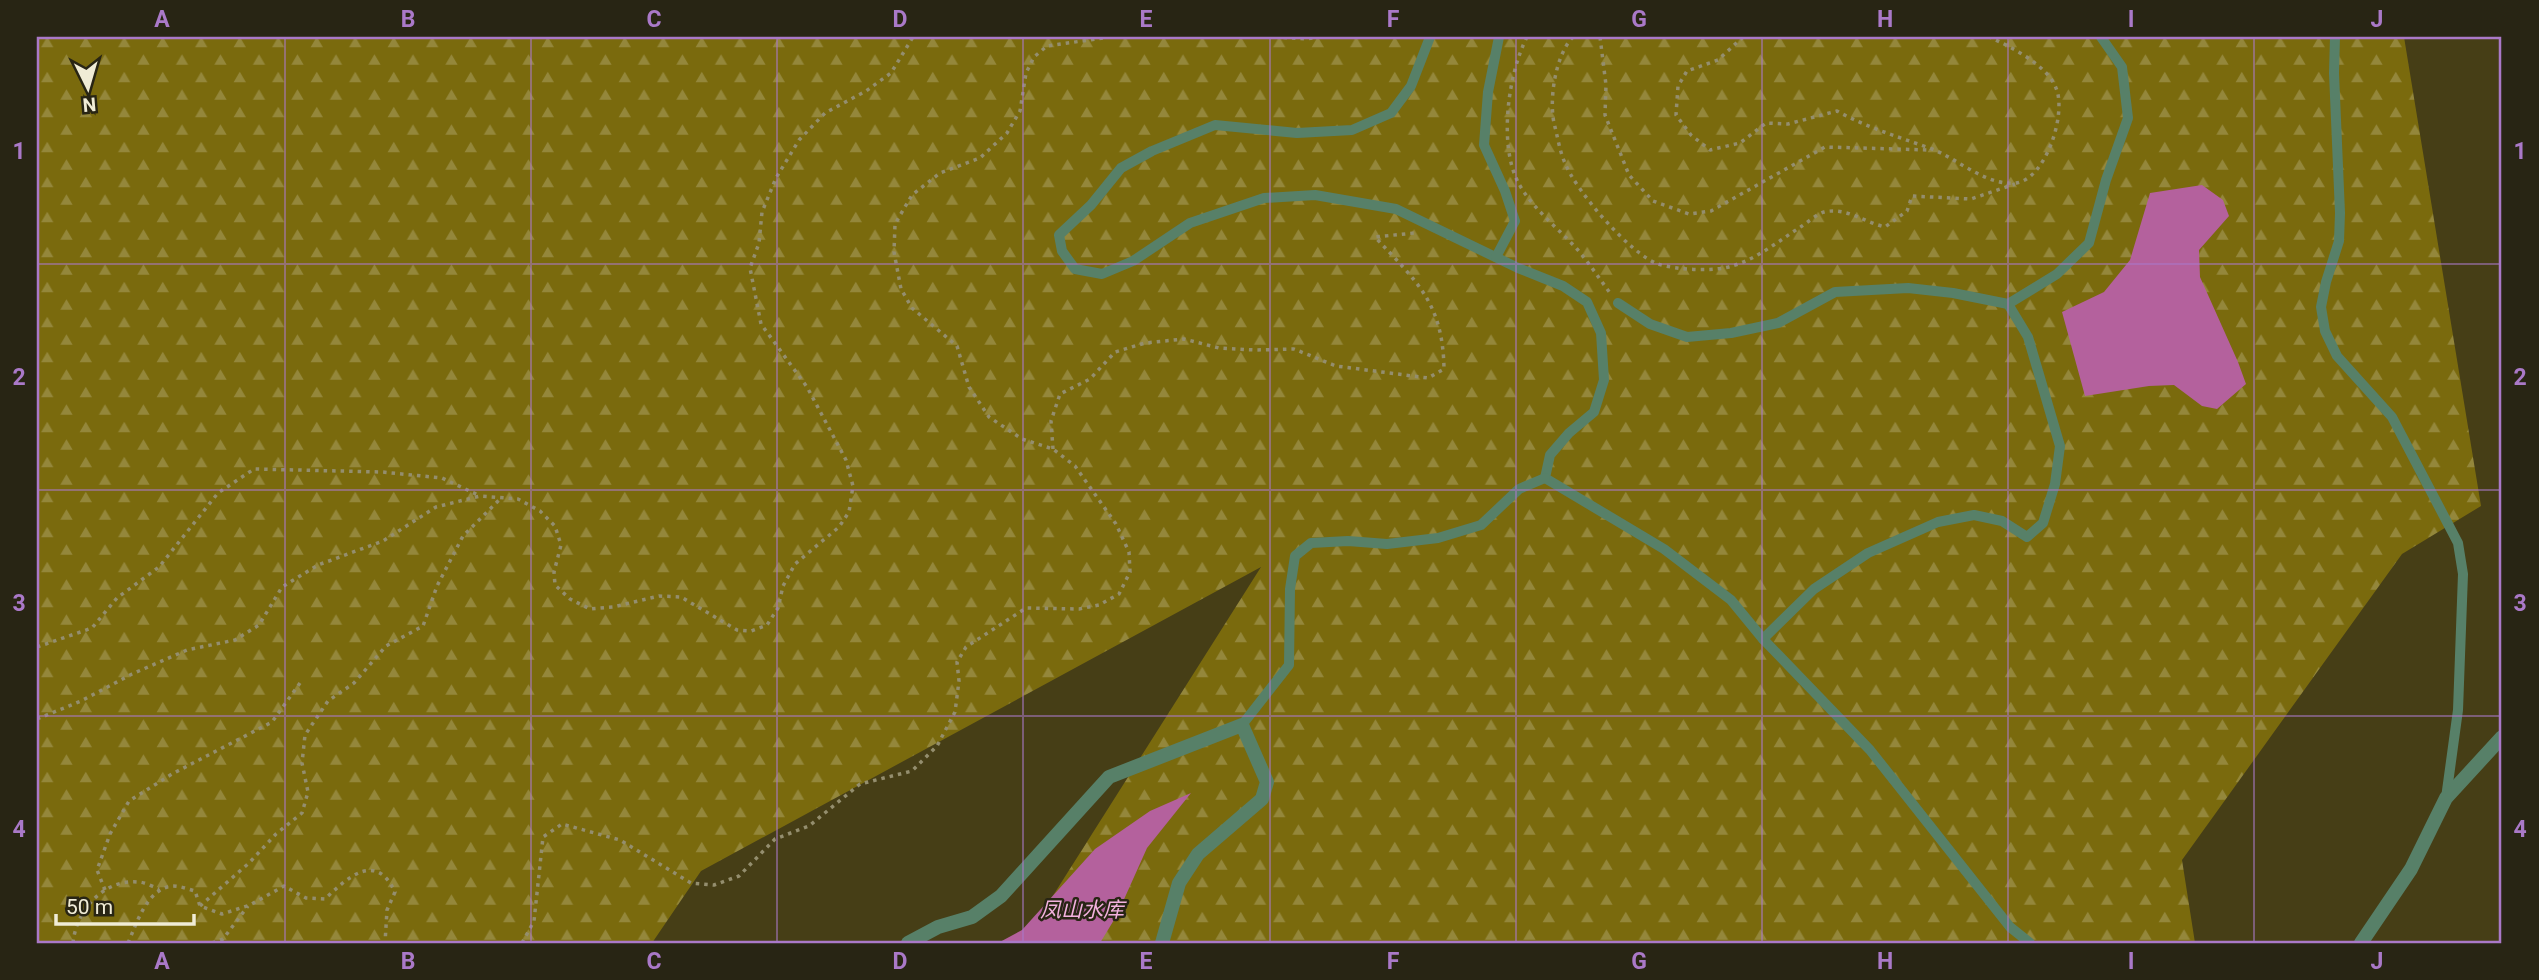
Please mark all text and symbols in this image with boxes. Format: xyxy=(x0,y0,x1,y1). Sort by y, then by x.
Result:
text: A xyxy=(154,6,170,33)
text: B xyxy=(401,6,415,33)
text: C xyxy=(646,6,662,33)
text: D xyxy=(893,6,907,33)
text: E xyxy=(1140,6,1153,33)
text: F xyxy=(1387,6,1400,33)
text: G xyxy=(1631,6,1647,33)
text: H xyxy=(1877,6,1893,33)
text: I xyxy=(2128,6,2134,33)
text: J xyxy=(2371,6,2383,33)
north arrow xyxy=(52,52,122,122)
text: N xyxy=(82,92,97,116)
text: 1 xyxy=(12,138,26,165)
text: 1 xyxy=(2513,138,2527,165)
text: 2 xyxy=(12,364,26,391)
text: 2 xyxy=(2513,364,2527,391)
text: 3 xyxy=(12,590,26,617)
text: 3 xyxy=(2513,590,2527,617)
text: 4 xyxy=(12,816,26,843)
text: 4 xyxy=(2513,816,2527,843)
scale bar xyxy=(56,882,194,926)
text: 50 m xyxy=(66,895,113,919)
water label: 凤山水库 xyxy=(1040,898,1127,922)
text: A xyxy=(154,948,170,975)
text: B xyxy=(401,948,415,975)
text: C xyxy=(646,948,662,975)
text: D xyxy=(893,948,907,975)
text: E xyxy=(1140,948,1153,975)
text: F xyxy=(1387,948,1400,975)
text: G xyxy=(1631,948,1647,975)
text: H xyxy=(1877,948,1893,975)
text: I xyxy=(2128,948,2134,975)
text: J xyxy=(2371,948,2383,975)

